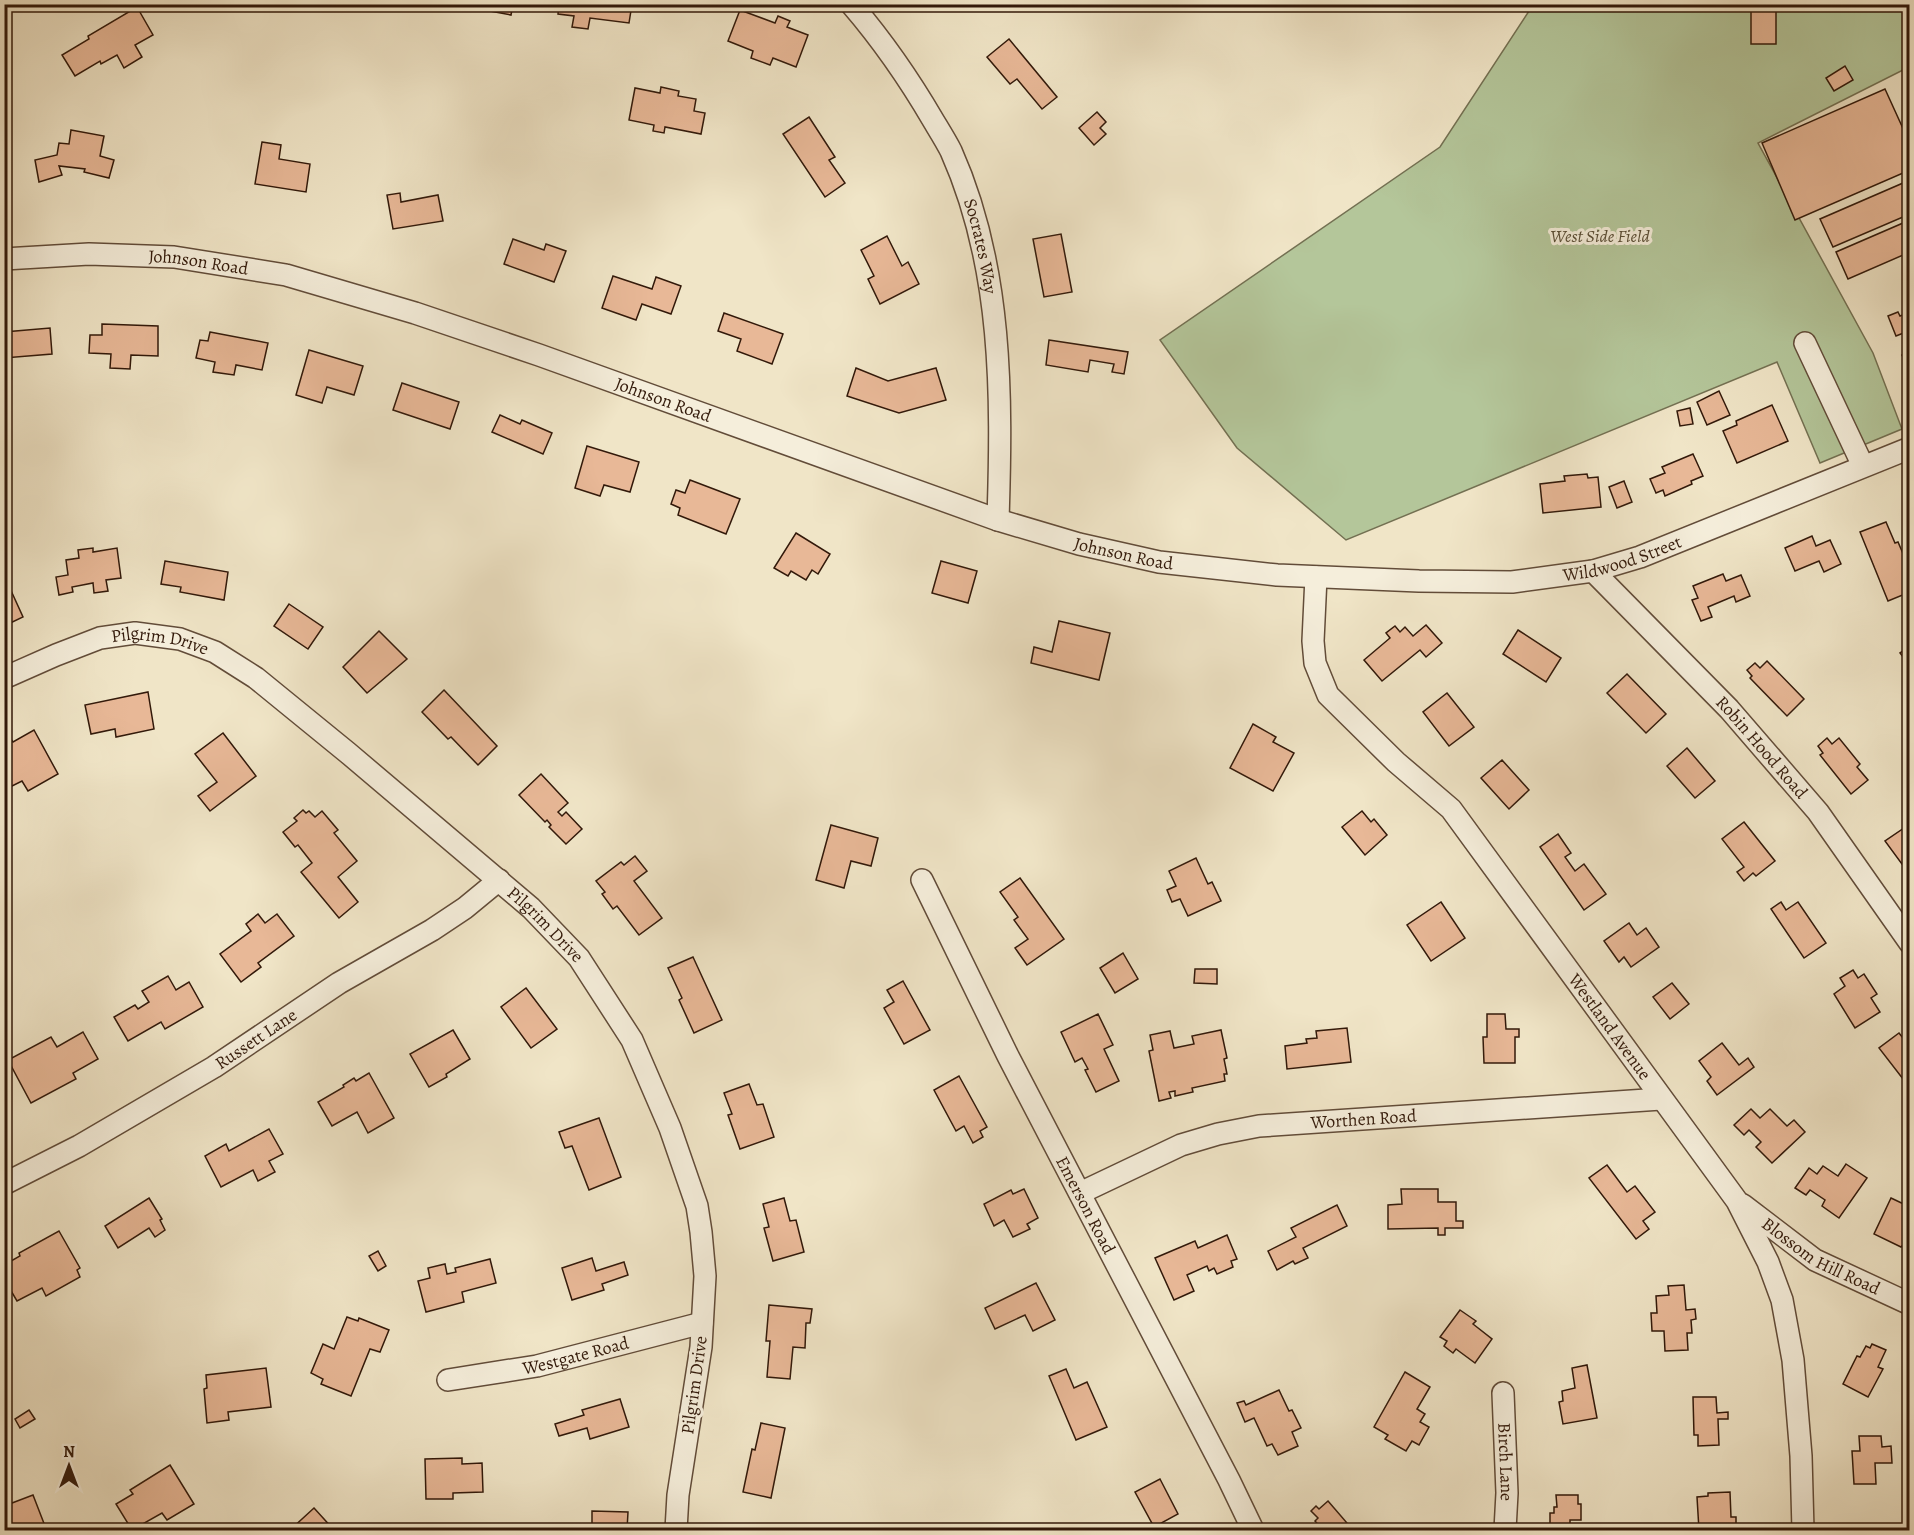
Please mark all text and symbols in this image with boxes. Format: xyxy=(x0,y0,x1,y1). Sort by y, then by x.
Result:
street label: Socrates Way xyxy=(958,195,1003,296)
park label: West Side Field xyxy=(1550,224,1650,248)
street label: Johnson Road xyxy=(148,244,250,281)
street label: Johnson Road xyxy=(612,371,715,428)
street label: Wildwood Street xyxy=(1560,530,1685,587)
street label: Johnson Road xyxy=(1071,531,1175,576)
street label: Pilgrim Drive xyxy=(110,621,212,661)
street label: Robin Hood Road xyxy=(1710,690,1813,804)
street label: Pilgrim Drive xyxy=(502,881,589,968)
street label: Westland Avenue xyxy=(1562,968,1657,1085)
street label: Russett Lane xyxy=(210,1003,302,1075)
street label: Worthen Road xyxy=(1309,1103,1418,1135)
street label: Emerson Road xyxy=(1050,1152,1121,1258)
street label: Blossom Hill Road xyxy=(1757,1212,1884,1301)
street label: Westgate Road xyxy=(520,1330,632,1380)
street label: Pilgrim Drive xyxy=(675,1334,713,1436)
street label: Birch Lane xyxy=(1492,1422,1519,1502)
north arrow xyxy=(39,1436,99,1496)
text: N xyxy=(63,1441,75,1463)

